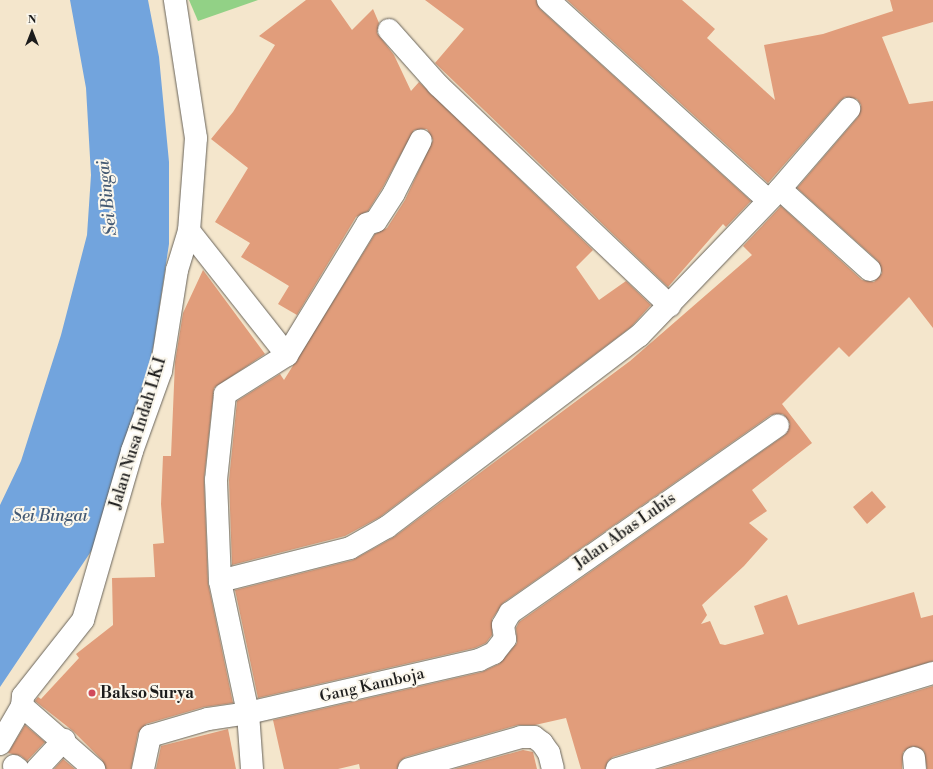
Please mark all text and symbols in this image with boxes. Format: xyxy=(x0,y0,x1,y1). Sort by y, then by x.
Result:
north arrow xyxy=(12,12,52,52)
text: N xyxy=(28,13,36,27)
water label: Sei Bingai xyxy=(94,159,122,237)
street label: Jalan Nusa Indah LK.I xyxy=(106,355,170,511)
street label: Jalan Abas Lubis xyxy=(570,489,680,573)
water label: Sei Bingai xyxy=(12,507,88,527)
street label: Gang Kamboja xyxy=(318,664,426,706)
place label: Bakso Surya xyxy=(100,683,194,703)
marker: Bakso Surya xyxy=(87,688,97,698)

